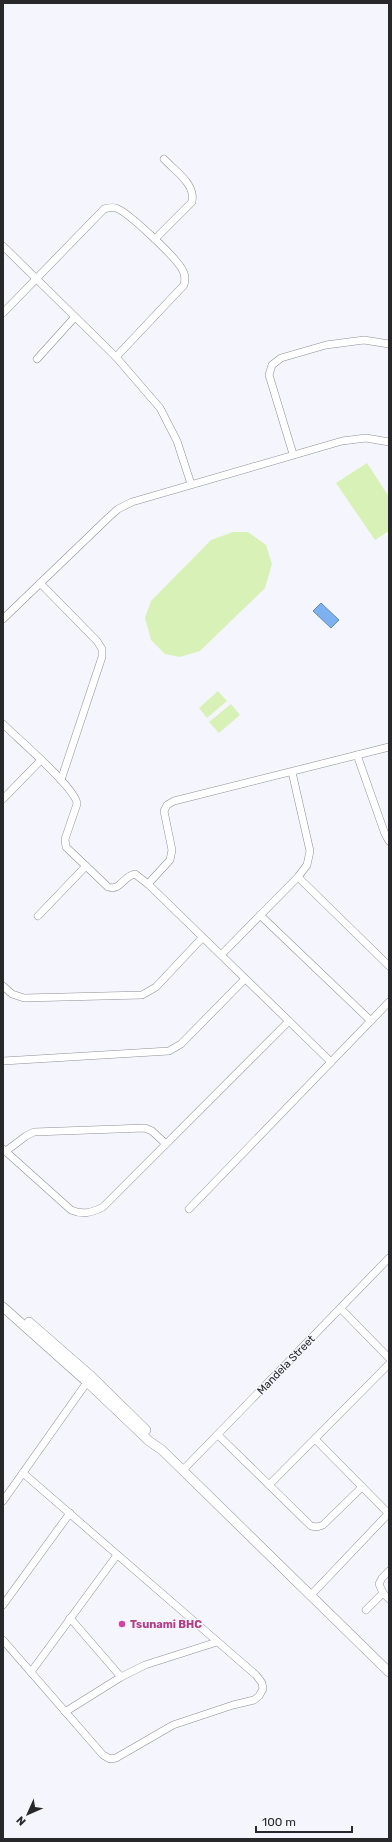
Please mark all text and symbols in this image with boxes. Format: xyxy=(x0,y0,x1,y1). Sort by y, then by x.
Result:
street label: Mandela Street xyxy=(254,1332,318,1397)
place label: Tsunami BHC xyxy=(130,1618,202,1631)
marker: Tsunami BHC xyxy=(117,1619,127,1629)
north arrow xyxy=(8,1794,48,1834)
scale bar xyxy=(256,1808,352,1834)
text: N xyxy=(14,1813,29,1828)
text: 100 m xyxy=(262,1815,296,1829)

